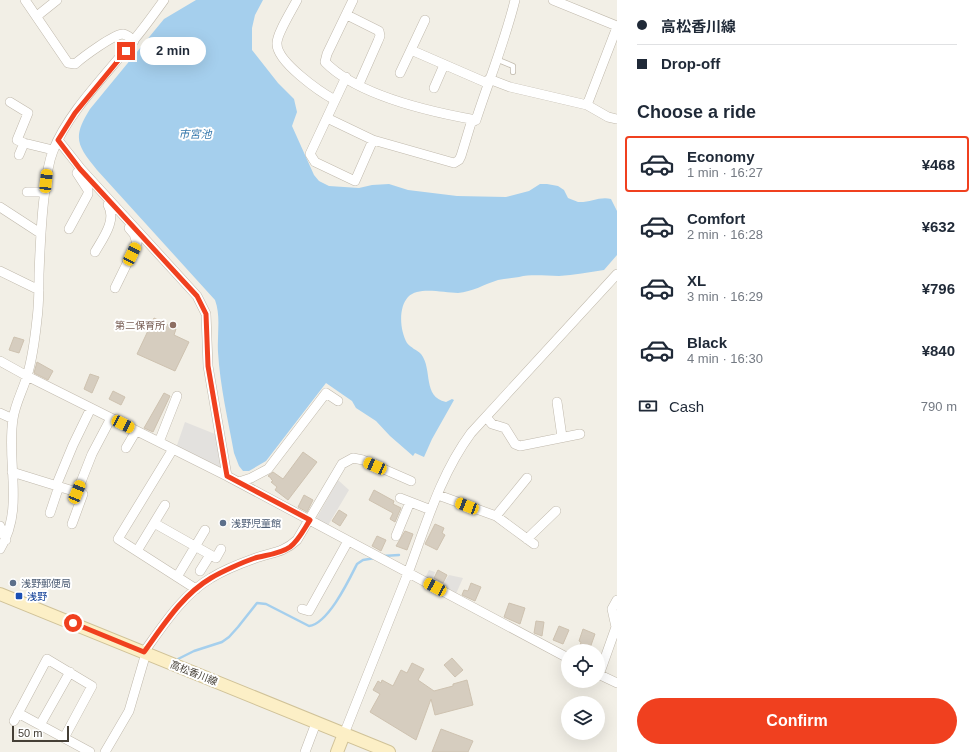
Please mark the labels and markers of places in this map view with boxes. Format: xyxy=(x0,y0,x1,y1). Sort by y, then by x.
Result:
place label: 第二保育所 xyxy=(115,320,165,331)
marker: 第二保育所 xyxy=(168,320,178,330)
marker: 浅野児童館 xyxy=(218,518,228,528)
place label: 浅野児童館 xyxy=(231,518,281,529)
marker: 浅野郵便局 xyxy=(8,578,18,588)
place label: 浅野郵便局 xyxy=(21,578,71,589)
marker: 浅野 xyxy=(14,591,24,601)
place label: 浅野 xyxy=(27,591,47,602)

